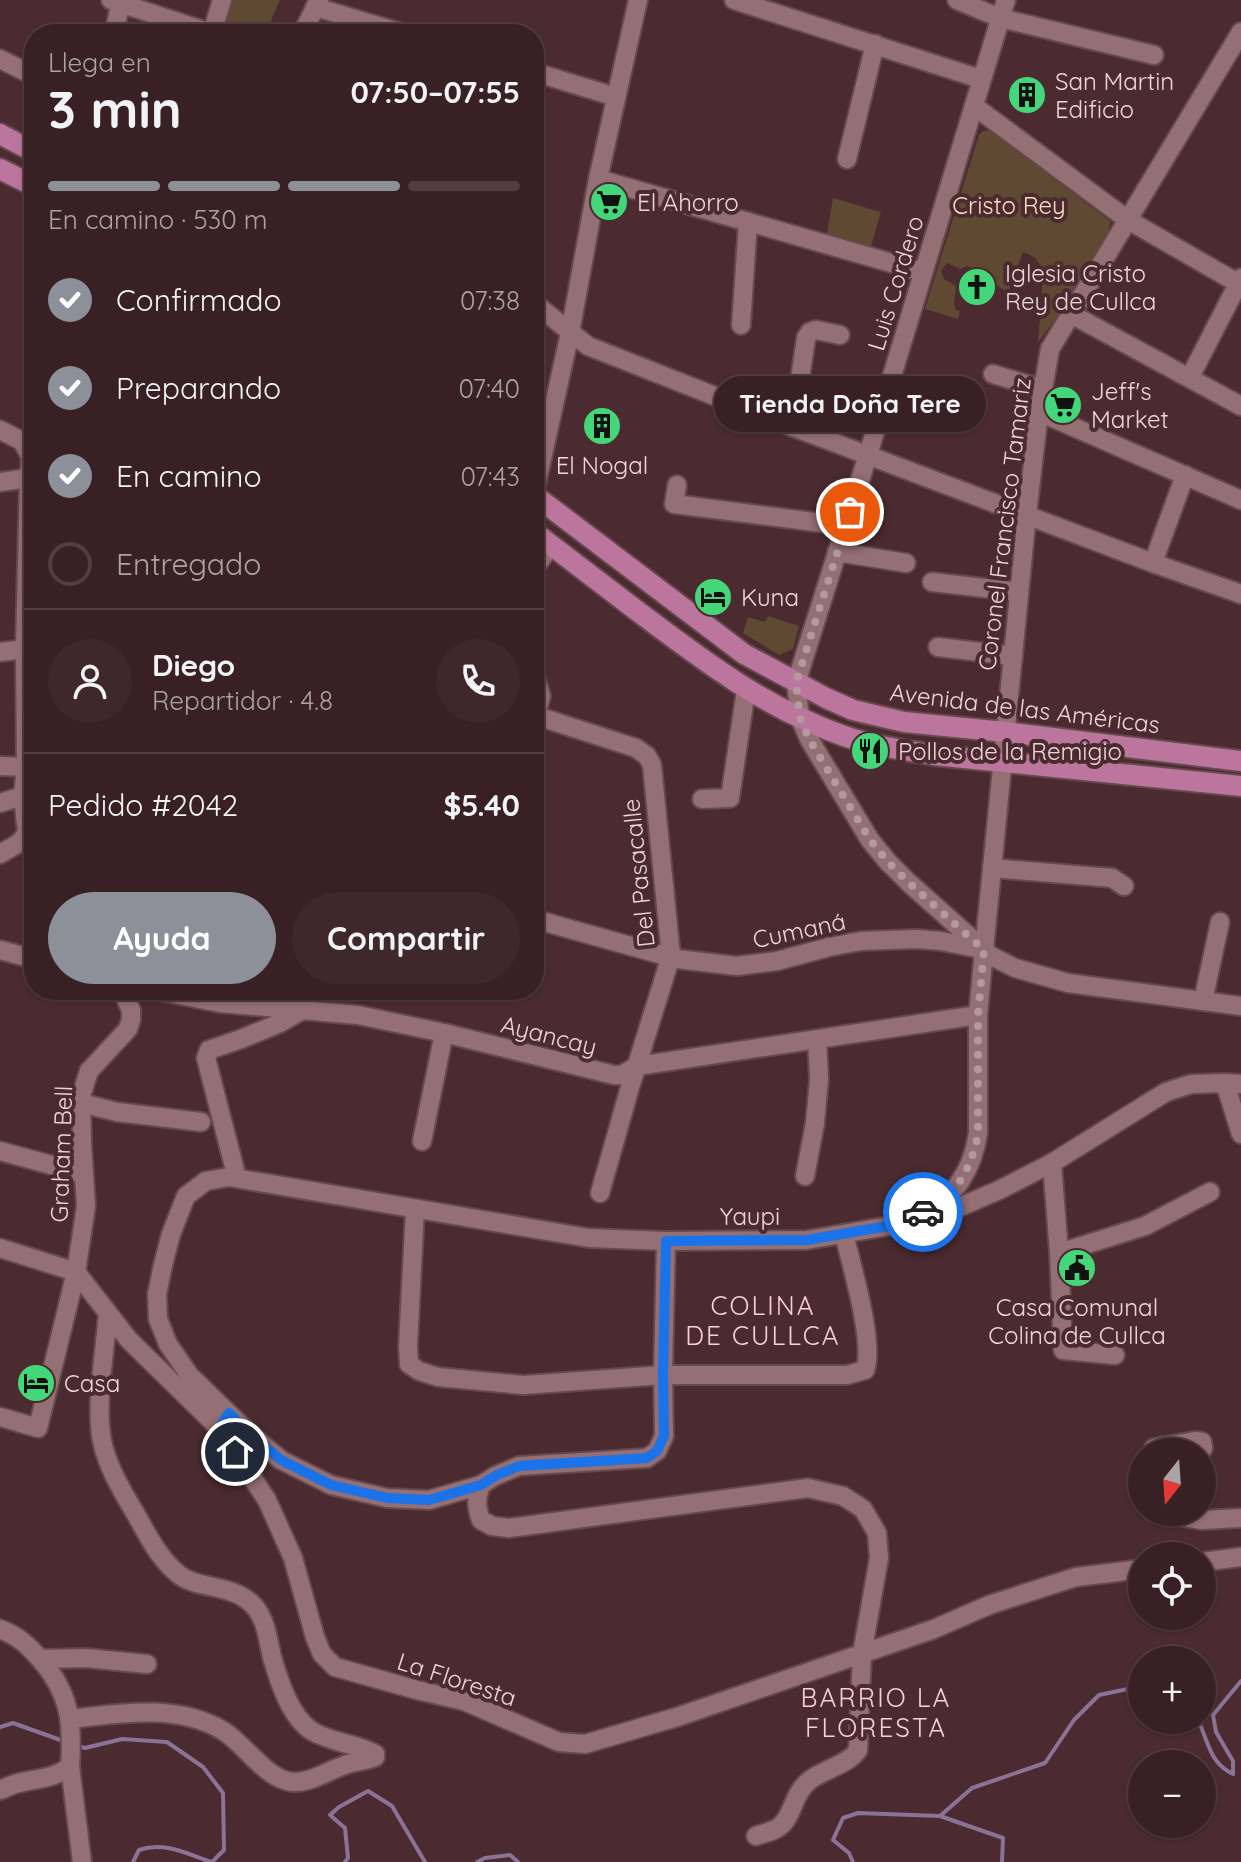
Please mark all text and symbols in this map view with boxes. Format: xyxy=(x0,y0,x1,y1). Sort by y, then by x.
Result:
text: Llega en xyxy=(48,46,151,79)
place label: San Martin Edificio xyxy=(1055,66,1174,124)
text: 07:50–07:55 xyxy=(351,73,520,111)
building icon: San Martin Edificio xyxy=(1006,74,1048,116)
text: 3 min xyxy=(48,76,182,141)
supermarket icon: El Ahorro xyxy=(588,181,630,223)
place label: El Ahorro xyxy=(637,187,739,217)
park label: Cristo Rey xyxy=(952,190,1066,220)
text: En camino · 530 m xyxy=(48,203,267,236)
street label: Luis Cordero xyxy=(860,212,930,354)
place label: Iglesia Cristo Rey de Cullca xyxy=(1005,258,1156,316)
church icon: Iglesia Cristo Rey de Cullca xyxy=(956,266,998,308)
icon: check xyxy=(48,278,92,322)
text: Confirmado xyxy=(116,281,282,319)
text: 07:38 xyxy=(460,284,520,317)
icon: check xyxy=(48,366,92,410)
text: Preparando xyxy=(116,369,281,407)
text: 07:40 xyxy=(459,372,520,405)
callout: Tienda Doña Tere xyxy=(714,376,986,432)
street label: Coronel Francisco Tamariz xyxy=(971,376,1037,672)
place label: Jeff's Market xyxy=(1091,376,1169,434)
supermarket icon: Jeff's Market xyxy=(1042,384,1084,426)
text: Tienda Doña Tere xyxy=(739,387,961,420)
building icon: El Nogal xyxy=(581,405,623,447)
place label: El Nogal xyxy=(556,450,648,480)
icon: check xyxy=(48,454,92,498)
text: En camino xyxy=(116,457,262,495)
text: 07:43 xyxy=(460,460,520,493)
pin xyxy=(816,478,884,546)
icon: bag xyxy=(828,490,872,534)
text: Entregado xyxy=(116,545,261,583)
hotel icon: Kuna xyxy=(692,576,734,618)
place label: Kuna xyxy=(741,582,799,612)
button: person xyxy=(48,639,132,723)
button: phone xyxy=(436,639,520,723)
text: Diego xyxy=(152,646,235,684)
street label: Avenida de las Américas xyxy=(888,677,1162,739)
text: Repartidor · 4.8 xyxy=(152,684,333,717)
restaurant icon: Pollos de la Remigio xyxy=(849,730,891,772)
place label: Pollos de la Remigio xyxy=(898,736,1122,766)
text: Pedido #2042 xyxy=(48,786,238,824)
text: $5.40 xyxy=(443,786,520,824)
street label: Del Pasacalle xyxy=(615,797,661,949)
button: Ayuda xyxy=(48,892,276,984)
button: Compartir xyxy=(292,892,520,984)
street label: Cumaná xyxy=(750,906,848,954)
street label: Ayancay xyxy=(498,1009,600,1061)
street label: Graham Bell xyxy=(44,1085,78,1223)
courier xyxy=(883,1172,963,1252)
icon: car xyxy=(901,1190,945,1234)
street label: Yaupi xyxy=(720,1201,780,1231)
public building icon: Casa Comunal Colina de Cullca xyxy=(1056,1247,1098,1289)
district label: COLINA DE CULLCA xyxy=(685,1289,841,1352)
place label: Casa Comunal Colina de Cullca xyxy=(988,1292,1166,1350)
hotel icon: Casa xyxy=(15,1362,57,1404)
place label: Casa xyxy=(64,1368,120,1398)
pin xyxy=(201,1418,269,1486)
icon: home xyxy=(213,1430,257,1474)
north arrow xyxy=(1128,1438,1216,1526)
map controls xyxy=(1128,1438,1216,1838)
button: locate xyxy=(1128,1542,1216,1630)
street label: La Floresta xyxy=(394,1646,520,1712)
button: + xyxy=(1128,1646,1216,1734)
district label: BARRIO LA FLORESTA xyxy=(801,1681,951,1744)
button: − xyxy=(1128,1750,1216,1838)

